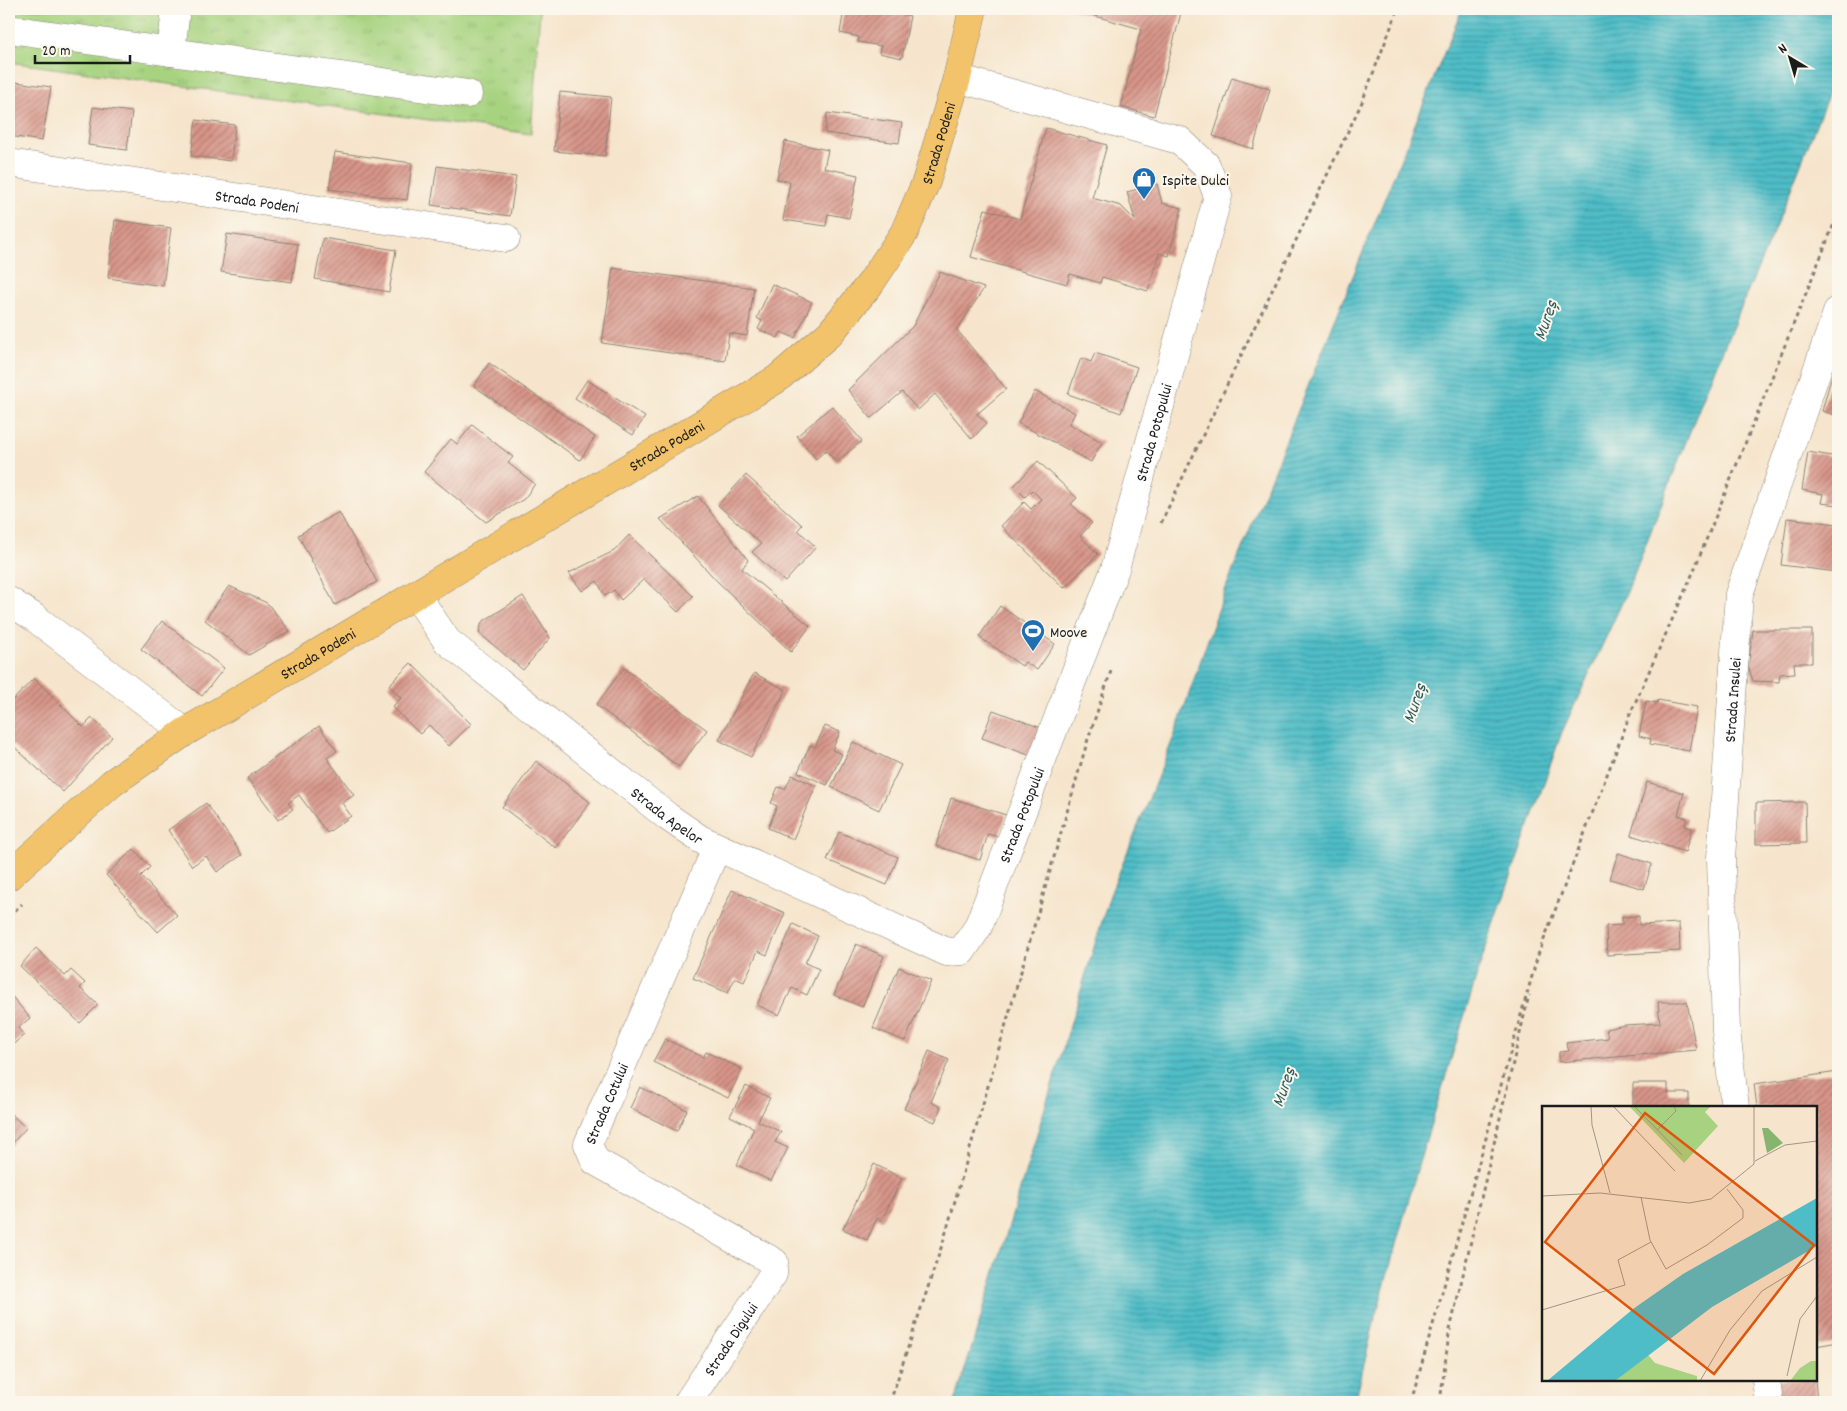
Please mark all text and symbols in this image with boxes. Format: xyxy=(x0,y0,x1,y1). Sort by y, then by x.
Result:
scale bar xyxy=(35,32,130,64)
north arrow xyxy=(1764,32,1814,82)
text: N xyxy=(1774,39,1792,59)
text: 20 m xyxy=(42,41,70,63)
street label: Strada Podeni xyxy=(917,100,963,187)
shop icon: Ispite Dulci xyxy=(1131,166,1157,200)
place label: Ispite Dulci xyxy=(1162,170,1229,193)
street label: Strada Podeni xyxy=(213,185,300,221)
water label: Mureș xyxy=(1529,297,1566,344)
street label: Strada Potopului xyxy=(1131,381,1180,485)
street label: Strada Podeni xyxy=(625,416,710,479)
sports icon: Moove xyxy=(1020,618,1046,652)
place label: Moove xyxy=(1050,622,1087,645)
street label: Strada Podeni xyxy=(277,624,361,687)
street label: Strada Insulei xyxy=(1720,657,1749,743)
water label: Mureș xyxy=(1398,680,1435,727)
street label: Strada Potopului xyxy=(995,765,1052,867)
street label: Strada Apelor xyxy=(625,782,707,852)
street label: Strada Cotului xyxy=(580,1060,636,1149)
water label: Mureș xyxy=(1267,1064,1304,1111)
inset map xyxy=(1542,1106,1817,1381)
street label: Strada Digului xyxy=(699,1299,765,1381)

